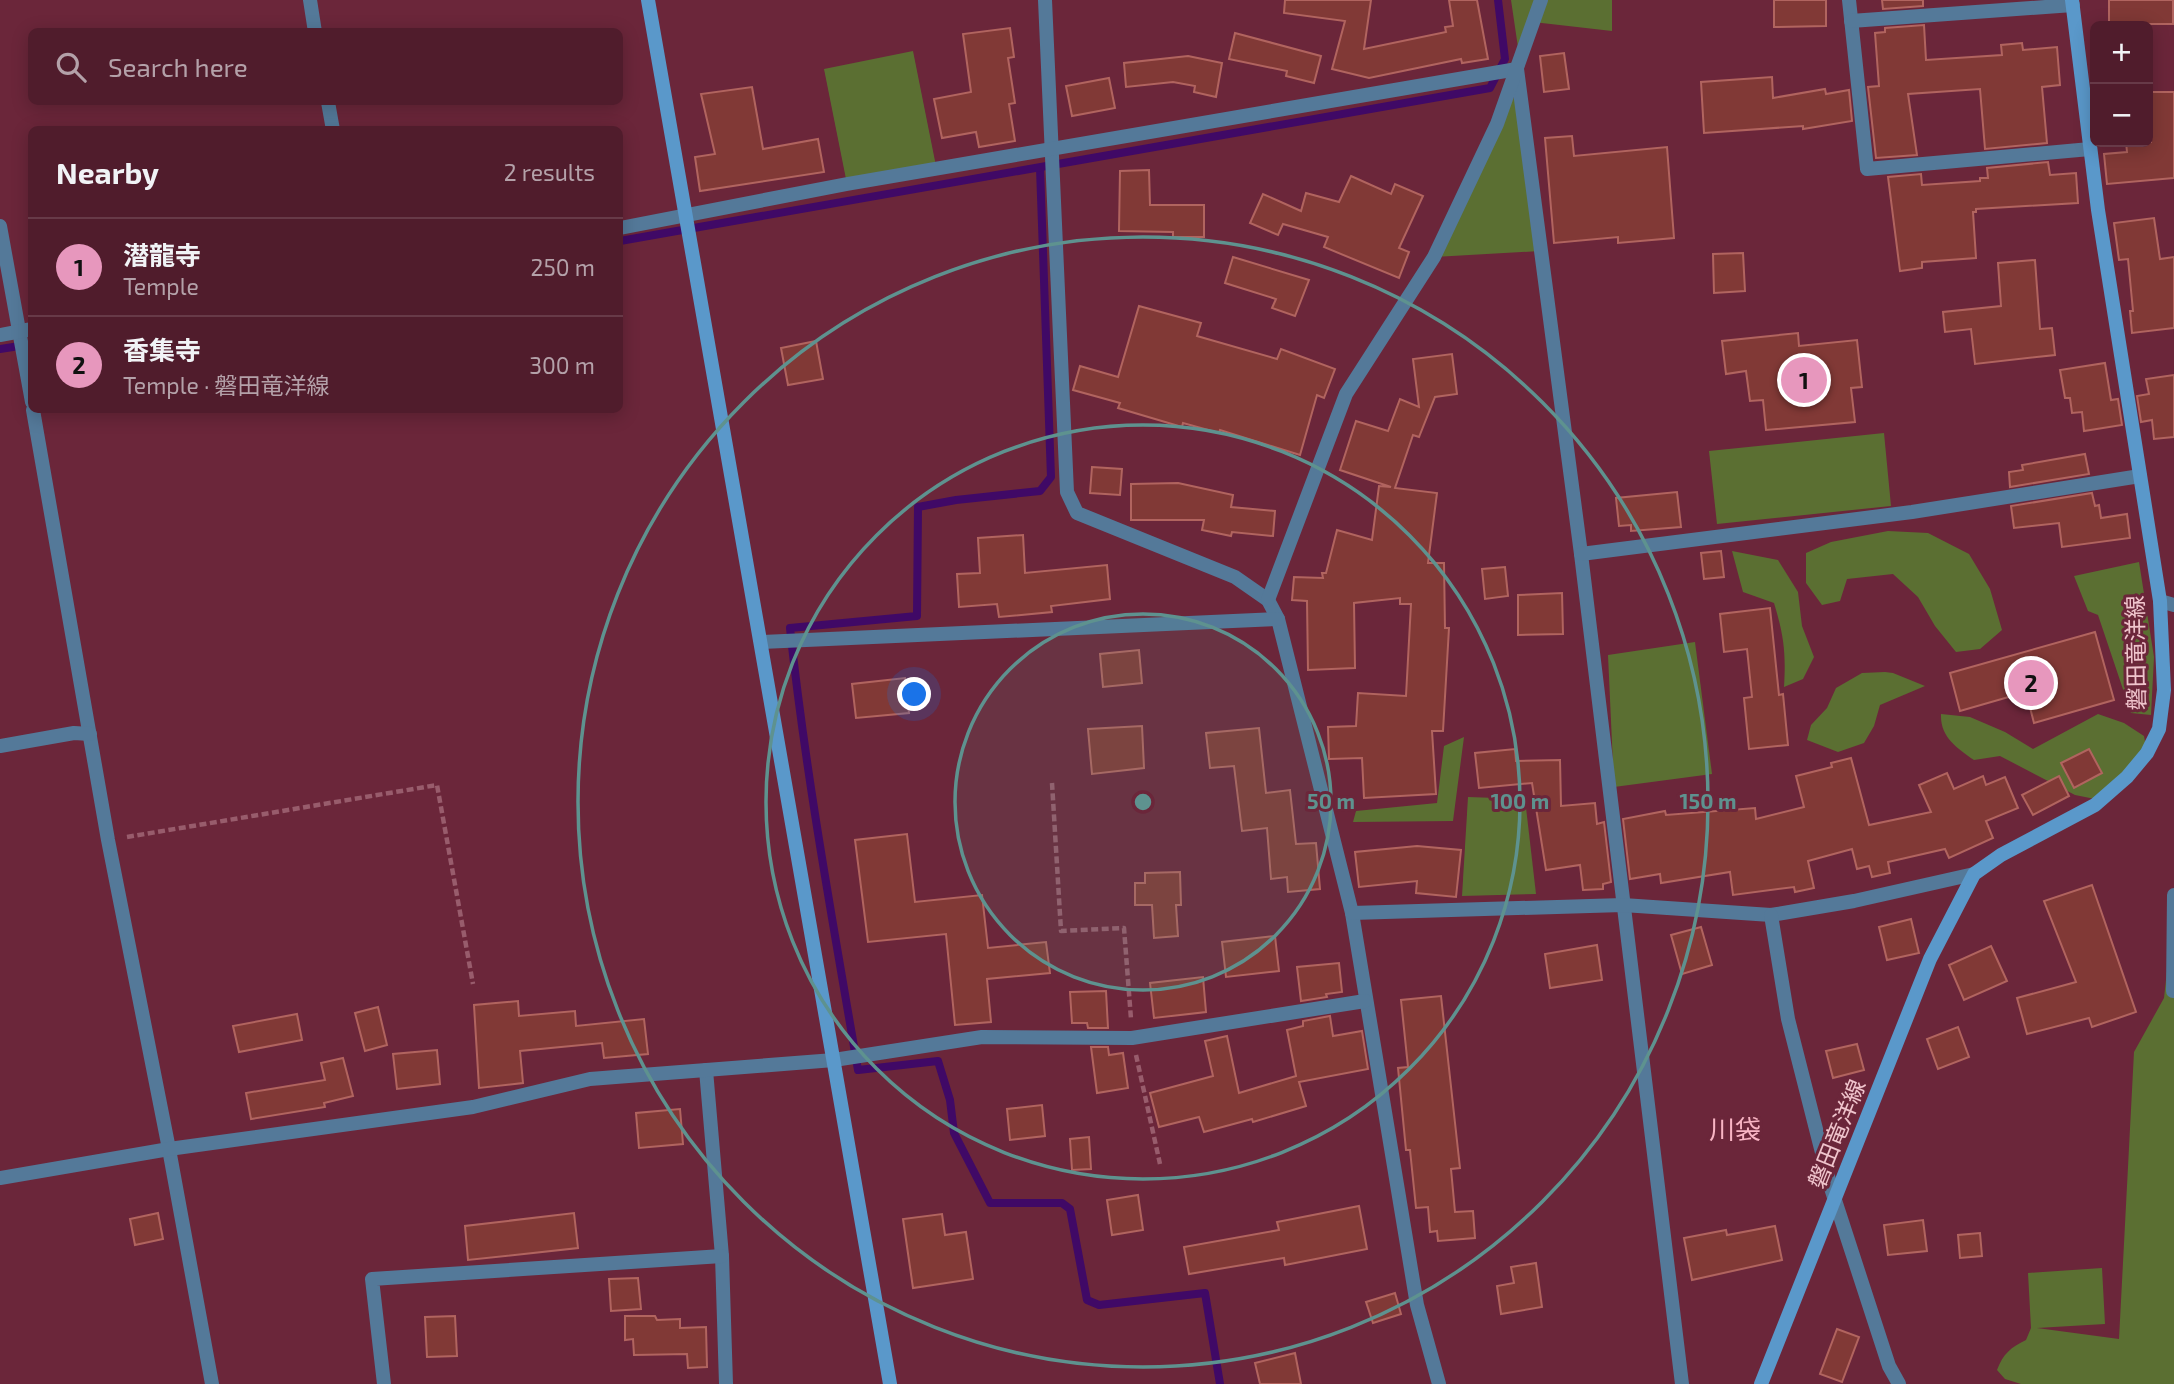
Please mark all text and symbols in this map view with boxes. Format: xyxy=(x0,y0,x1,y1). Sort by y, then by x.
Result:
map controls xyxy=(2090,21,2153,147)
button: + xyxy=(2090,21,2153,84)
search box xyxy=(28,28,623,105)
icon: search xyxy=(52,48,90,86)
text: Search here xyxy=(108,51,248,82)
button: − xyxy=(2090,84,2153,147)
text: Nearby xyxy=(56,154,159,190)
text: 2 results xyxy=(504,158,595,186)
text: 潜龍寺 xyxy=(123,239,201,270)
text: 1 xyxy=(74,253,84,281)
text: 250 m xyxy=(531,253,595,281)
text: Temple xyxy=(123,272,199,300)
text: 香集寺 xyxy=(123,334,201,365)
text: 2 xyxy=(72,351,86,379)
text: 300 m xyxy=(529,351,595,379)
pin: 1 xyxy=(1781,354,1827,406)
text: Temple · 磐田竜洋線 xyxy=(123,371,330,399)
street label: 磐田竜洋線 xyxy=(2120,595,2150,711)
pin: 2 xyxy=(2008,657,2054,709)
your location xyxy=(897,677,931,711)
text: 50 m xyxy=(1307,788,1355,813)
text: 100 m xyxy=(1491,788,1549,813)
text: 150 m xyxy=(1680,788,1736,813)
centre of rings xyxy=(1131,790,1155,814)
street label: 磐田竜洋線 xyxy=(1802,1075,1871,1192)
district label: 川袋 xyxy=(1709,1113,1761,1144)

